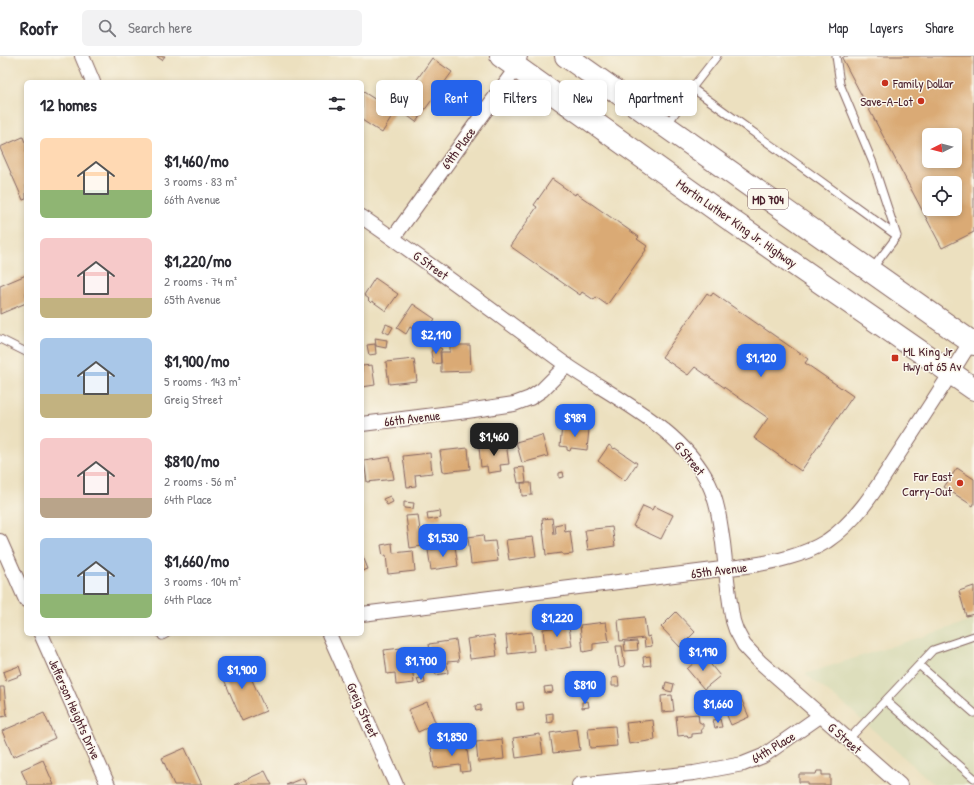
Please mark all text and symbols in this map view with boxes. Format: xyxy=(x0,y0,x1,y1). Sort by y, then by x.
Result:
search box xyxy=(82,10,362,46)
text: Roofr xyxy=(20,15,58,41)
icon: search xyxy=(96,17,118,39)
text: Search here xyxy=(128,17,192,38)
text: Map xyxy=(828,18,848,37)
text: Layers xyxy=(870,18,903,37)
text: Share xyxy=(925,18,954,37)
place label: Family Dollar xyxy=(892,74,954,92)
marker: Family Dollar xyxy=(880,78,890,88)
chip: Buy xyxy=(376,80,423,116)
chip: Rent xyxy=(431,80,482,116)
chip: Filters xyxy=(490,80,551,116)
chip: New xyxy=(559,80,607,116)
chip: Apartment xyxy=(615,80,697,116)
place label: Save-A-Lot xyxy=(860,92,914,110)
text: 12 homes xyxy=(40,93,97,116)
icon: filters xyxy=(326,93,348,115)
marker: Save-A-Lot xyxy=(916,96,926,106)
street label: 69th Place xyxy=(437,123,479,173)
north arrow xyxy=(922,128,962,168)
map controls xyxy=(922,128,962,216)
text: $1,460/mo xyxy=(164,149,229,172)
icon: home xyxy=(72,154,120,202)
text: 3 rooms · 83 m² xyxy=(164,172,237,190)
street label: Martin Luther King Jr. Highway xyxy=(673,174,802,272)
button: locate xyxy=(922,176,962,216)
road number: MD 704 xyxy=(748,189,788,209)
text: 66th Avenue xyxy=(164,190,220,208)
street label: G Street xyxy=(410,246,453,284)
text: $1,220/mo xyxy=(164,249,231,272)
icon: home xyxy=(72,254,120,302)
text: 2 rooms · 74 m² xyxy=(164,272,237,290)
text: 65th Avenue xyxy=(164,290,221,308)
pin: $2,110 xyxy=(403,321,469,355)
text: $2,110 xyxy=(421,325,451,343)
place label: ML King Jr Hwy at 65 Av xyxy=(903,342,962,375)
pin: $1,120 xyxy=(728,344,794,378)
text: $1,120 xyxy=(746,348,776,366)
text: $1,900/mo xyxy=(164,349,229,372)
marker: ML King Jr Hwy at 65 Av xyxy=(890,353,900,363)
icon: home xyxy=(72,354,120,402)
text: 5 rooms · 143 m² xyxy=(164,372,241,390)
text: Greig Street xyxy=(164,390,222,408)
pin: $989 xyxy=(551,404,599,438)
street label: 66th Avenue xyxy=(383,406,441,430)
text: $989 xyxy=(564,408,586,426)
pin: $1,460 xyxy=(461,423,527,457)
text: $1,460 xyxy=(479,427,509,445)
street label: G Street xyxy=(671,437,710,479)
text: $810/mo xyxy=(164,449,219,472)
icon: home xyxy=(72,454,120,502)
place label: Far East Carry-Out xyxy=(902,467,953,500)
text: 2 rooms · 56 m² xyxy=(164,472,237,490)
marker: Far East Carry-Out xyxy=(955,478,965,488)
text: 64th Place xyxy=(164,490,212,508)
pin: $1,530 xyxy=(410,524,476,558)
text: $1,530 xyxy=(427,528,459,546)
text: $1,660/mo xyxy=(164,549,229,572)
icon: home xyxy=(72,554,120,602)
street label: 65th Avenue xyxy=(690,558,748,582)
text: 3 rooms · 104 m² xyxy=(164,572,241,590)
text: 64th Place xyxy=(164,590,212,608)
pin: $1,220 xyxy=(524,604,590,638)
text: $1,220 xyxy=(541,608,573,626)
pin: $1,190 xyxy=(670,638,736,672)
text: $1,190 xyxy=(688,642,718,660)
pin: $1,700 xyxy=(388,647,454,681)
text: $1,700 xyxy=(405,651,437,669)
street label: Jefferson Heights Drive xyxy=(45,656,105,762)
pin: $1,900 xyxy=(209,656,275,690)
text: $1,900 xyxy=(227,660,257,678)
pin: $810 xyxy=(561,671,609,705)
text: $810 xyxy=(574,675,596,693)
street label: Greig Street xyxy=(343,680,383,741)
pin: $1,660 xyxy=(685,690,751,724)
text: $1,660 xyxy=(703,694,733,712)
street label: G Street xyxy=(824,718,866,758)
pin: $1,850 xyxy=(419,723,485,757)
text: $1,850 xyxy=(437,727,467,745)
street label: 64th Place xyxy=(748,727,798,767)

